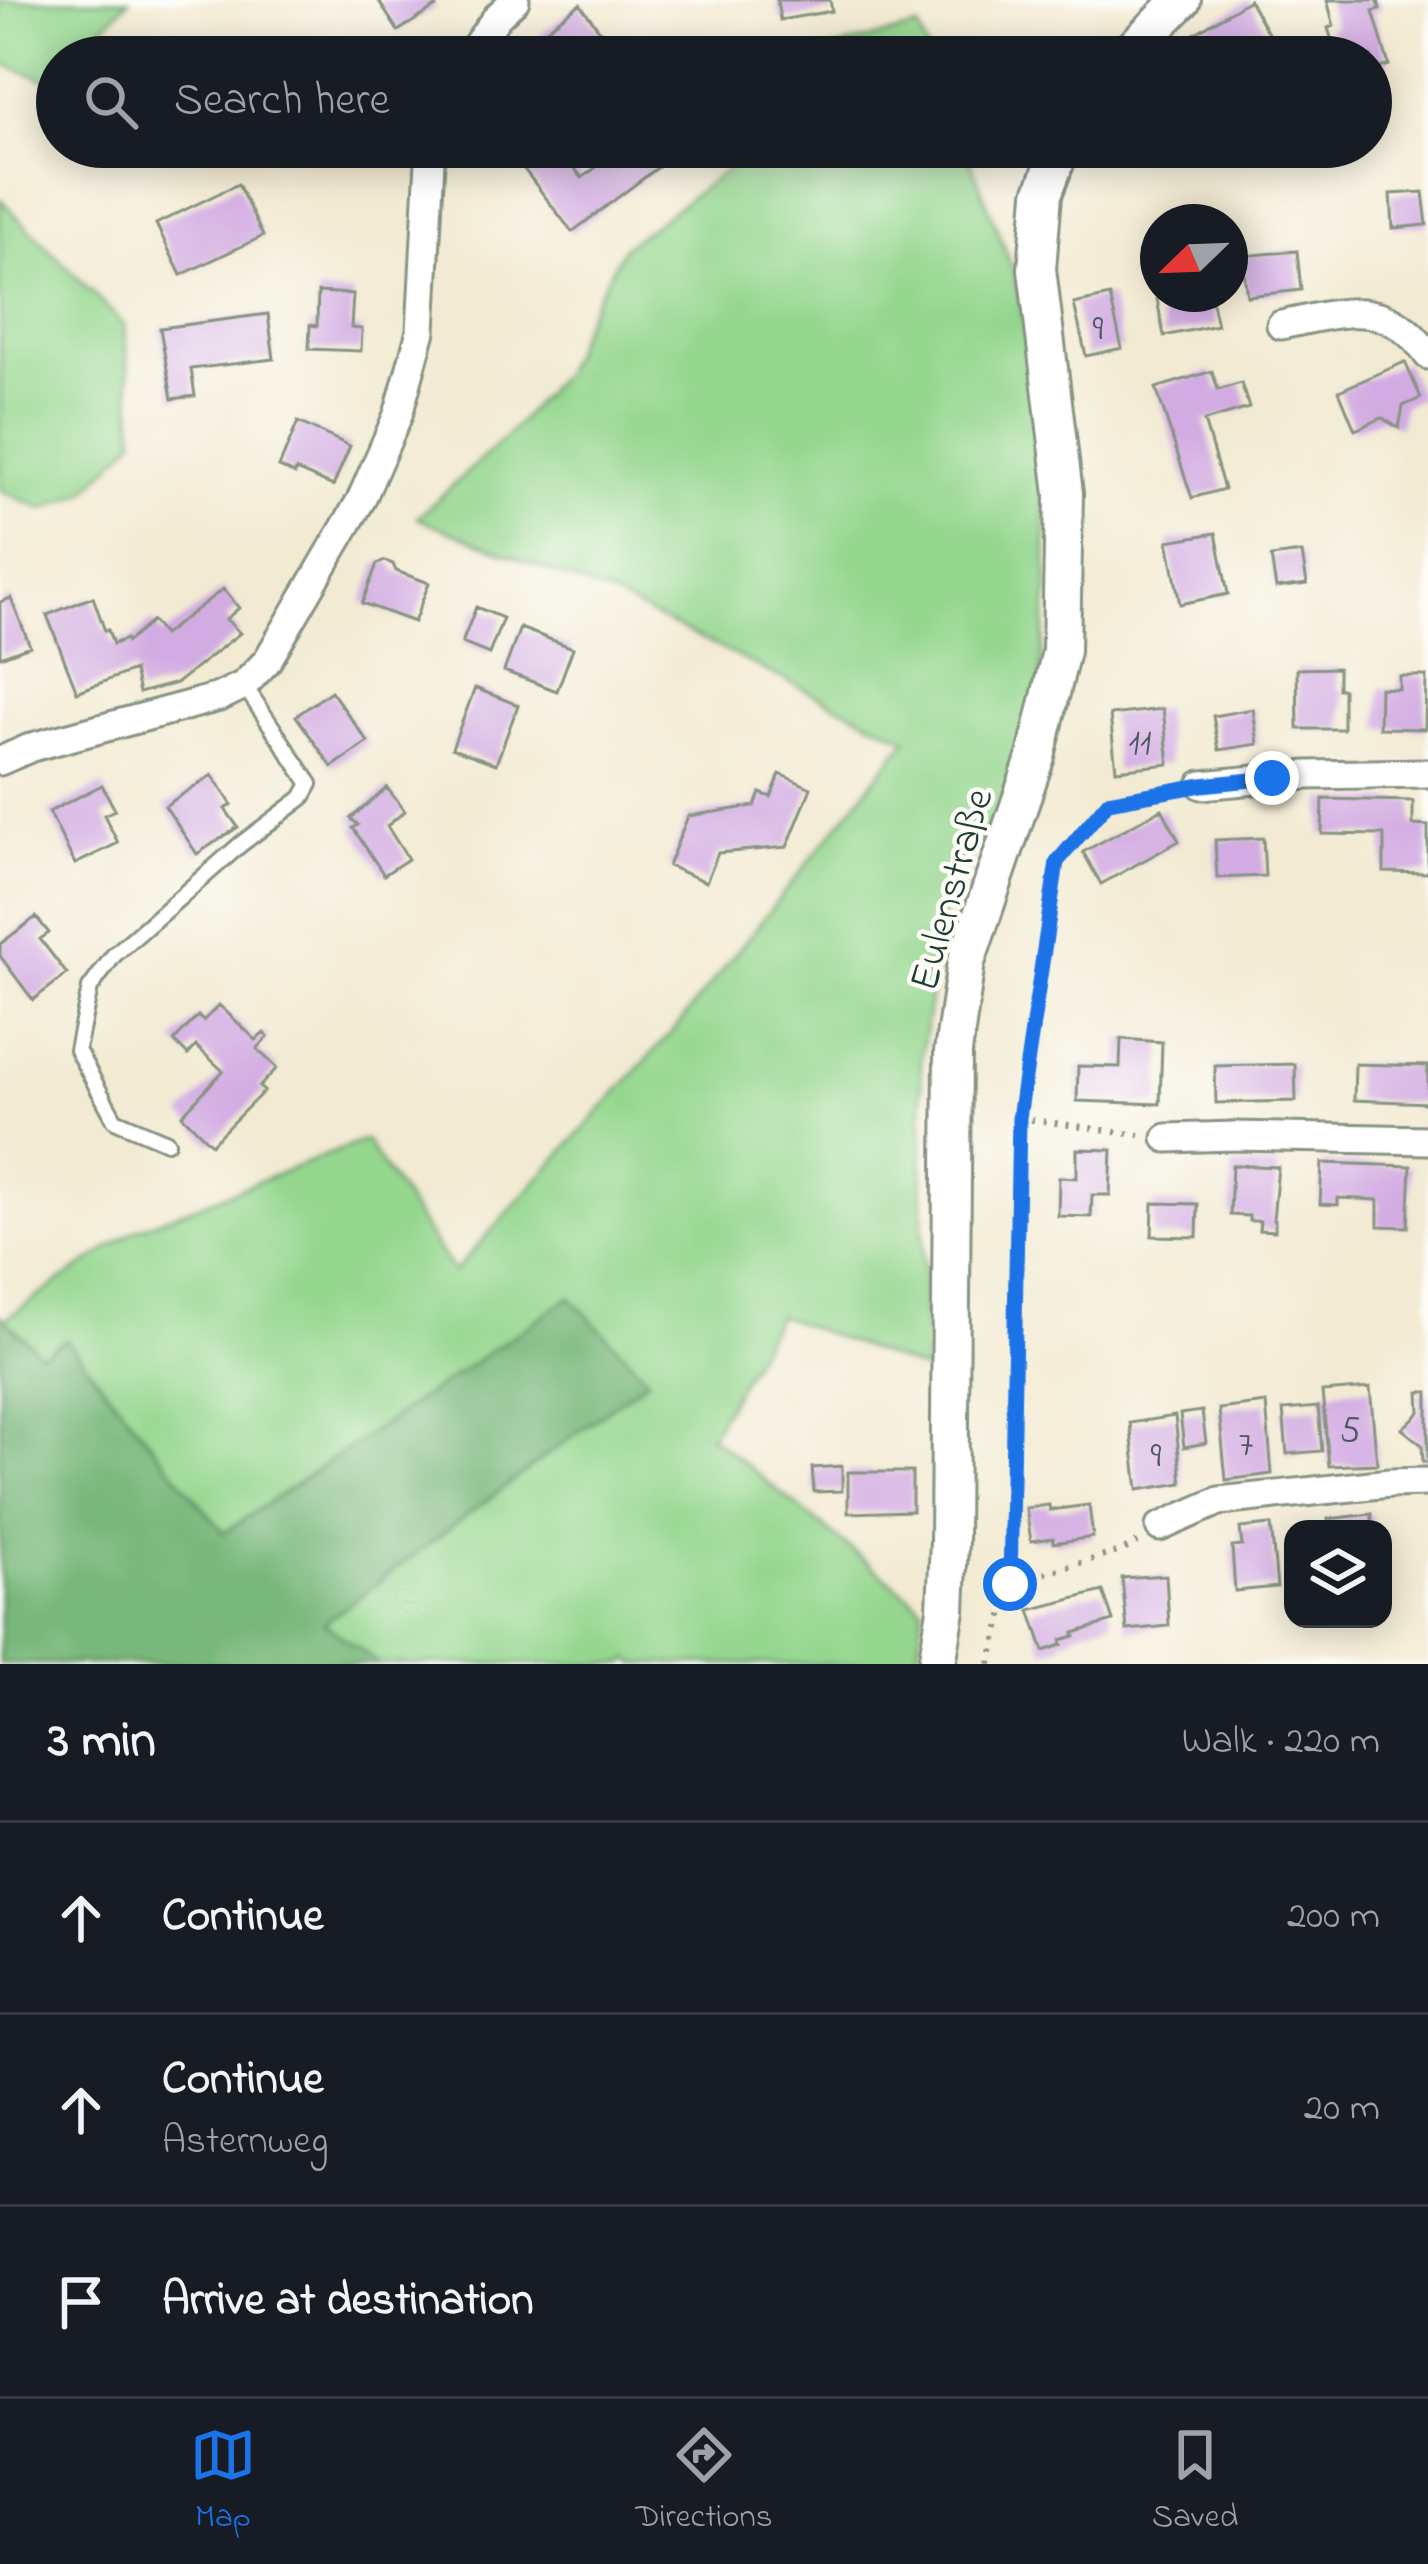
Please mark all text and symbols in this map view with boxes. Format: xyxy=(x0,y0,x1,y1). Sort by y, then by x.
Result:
search box xyxy=(36,36,1392,168)
icon: search xyxy=(78,69,144,135)
text: Search here xyxy=(174,69,390,135)
north arrow xyxy=(1140,204,1248,312)
house number: 9 xyxy=(1093,304,1104,357)
house number: 11 xyxy=(1129,718,1151,771)
route end xyxy=(1245,751,1299,805)
street label: Eulenstraße xyxy=(895,782,1011,999)
house number: 5 xyxy=(1340,1406,1360,1459)
house number: 7 xyxy=(1239,1420,1254,1473)
house number: 9 xyxy=(1151,1431,1162,1484)
map controls xyxy=(1284,1520,1392,1628)
button: layers xyxy=(1284,1520,1392,1628)
route start xyxy=(983,1557,1037,1611)
text: 3 min xyxy=(48,1705,156,1780)
text: Walk · 220 m xyxy=(1182,1714,1380,1771)
icon: ahead xyxy=(48,1885,114,1951)
text: Continue xyxy=(162,1885,323,1951)
text: 200 m xyxy=(1287,1889,1380,1946)
text: Continue xyxy=(162,2048,323,2114)
icon: ahead xyxy=(48,2077,114,2143)
text: 20 m xyxy=(1304,2081,1380,2138)
text: Asternweg xyxy=(162,2114,328,2171)
icon: arrive xyxy=(48,2269,114,2335)
text: Arrive at destination xyxy=(162,2269,533,2335)
tab: Map xyxy=(190,2422,256,2542)
tab: Directions xyxy=(635,2422,773,2542)
tab: Saved xyxy=(1152,2422,1238,2542)

